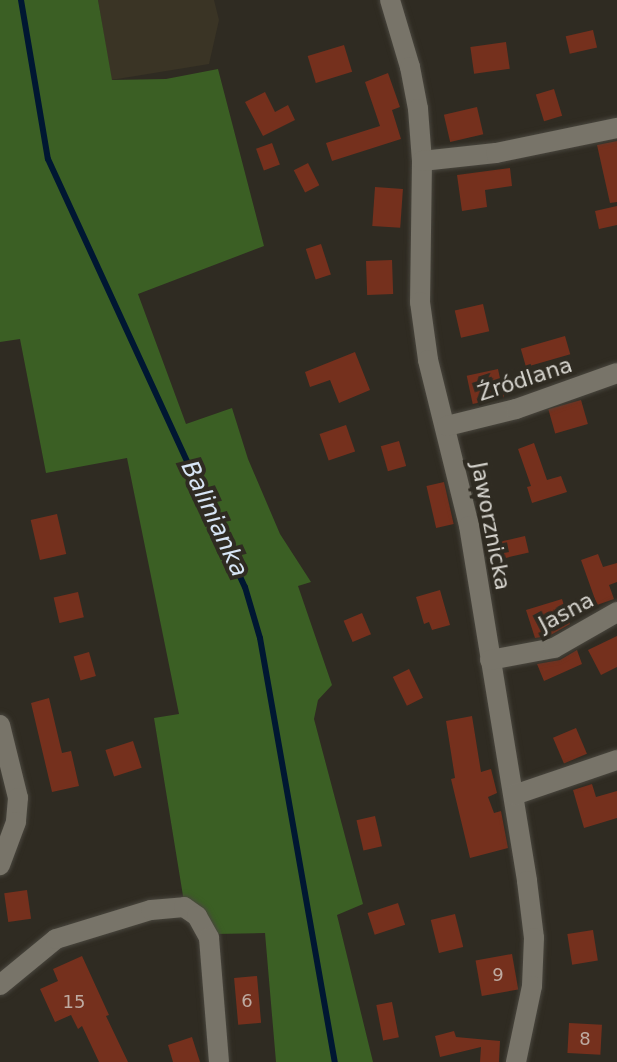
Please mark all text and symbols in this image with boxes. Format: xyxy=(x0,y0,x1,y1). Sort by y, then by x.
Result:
street label: Źródlana xyxy=(474,351,576,407)
water label: Balinianka xyxy=(175,456,253,582)
street label: Jaworznicka xyxy=(466,460,516,592)
street label: Jasna xyxy=(534,587,598,637)
house number: 9 xyxy=(492,964,504,986)
house number: 6 xyxy=(241,990,253,1012)
house number: 15 xyxy=(63,991,85,1013)
house number: 8 xyxy=(579,1028,591,1050)

